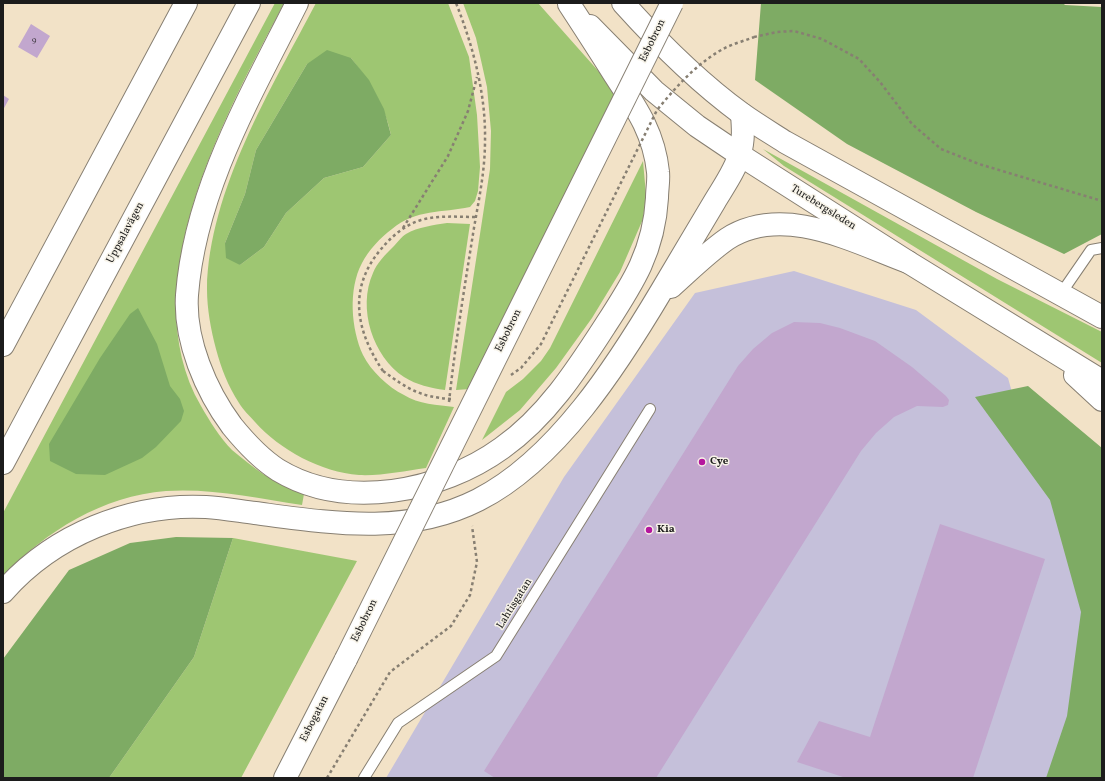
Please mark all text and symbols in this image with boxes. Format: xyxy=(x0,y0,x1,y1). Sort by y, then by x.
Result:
street label: Esbobron xyxy=(637,17,669,65)
house number: 9 xyxy=(32,36,36,46)
street label: Turebergsleden xyxy=(788,183,858,233)
street label: Uppsalavägen xyxy=(104,200,148,266)
street label: Esbobron xyxy=(493,307,525,355)
place label: Cye xyxy=(710,455,728,469)
marker: Cye xyxy=(697,457,707,467)
place label: Kia xyxy=(657,523,675,537)
marker: Kia xyxy=(644,525,654,535)
street label: Lahtisgatan xyxy=(494,576,536,632)
street label: Esbobron xyxy=(349,597,381,645)
street label: Esbogatan xyxy=(298,694,332,744)

